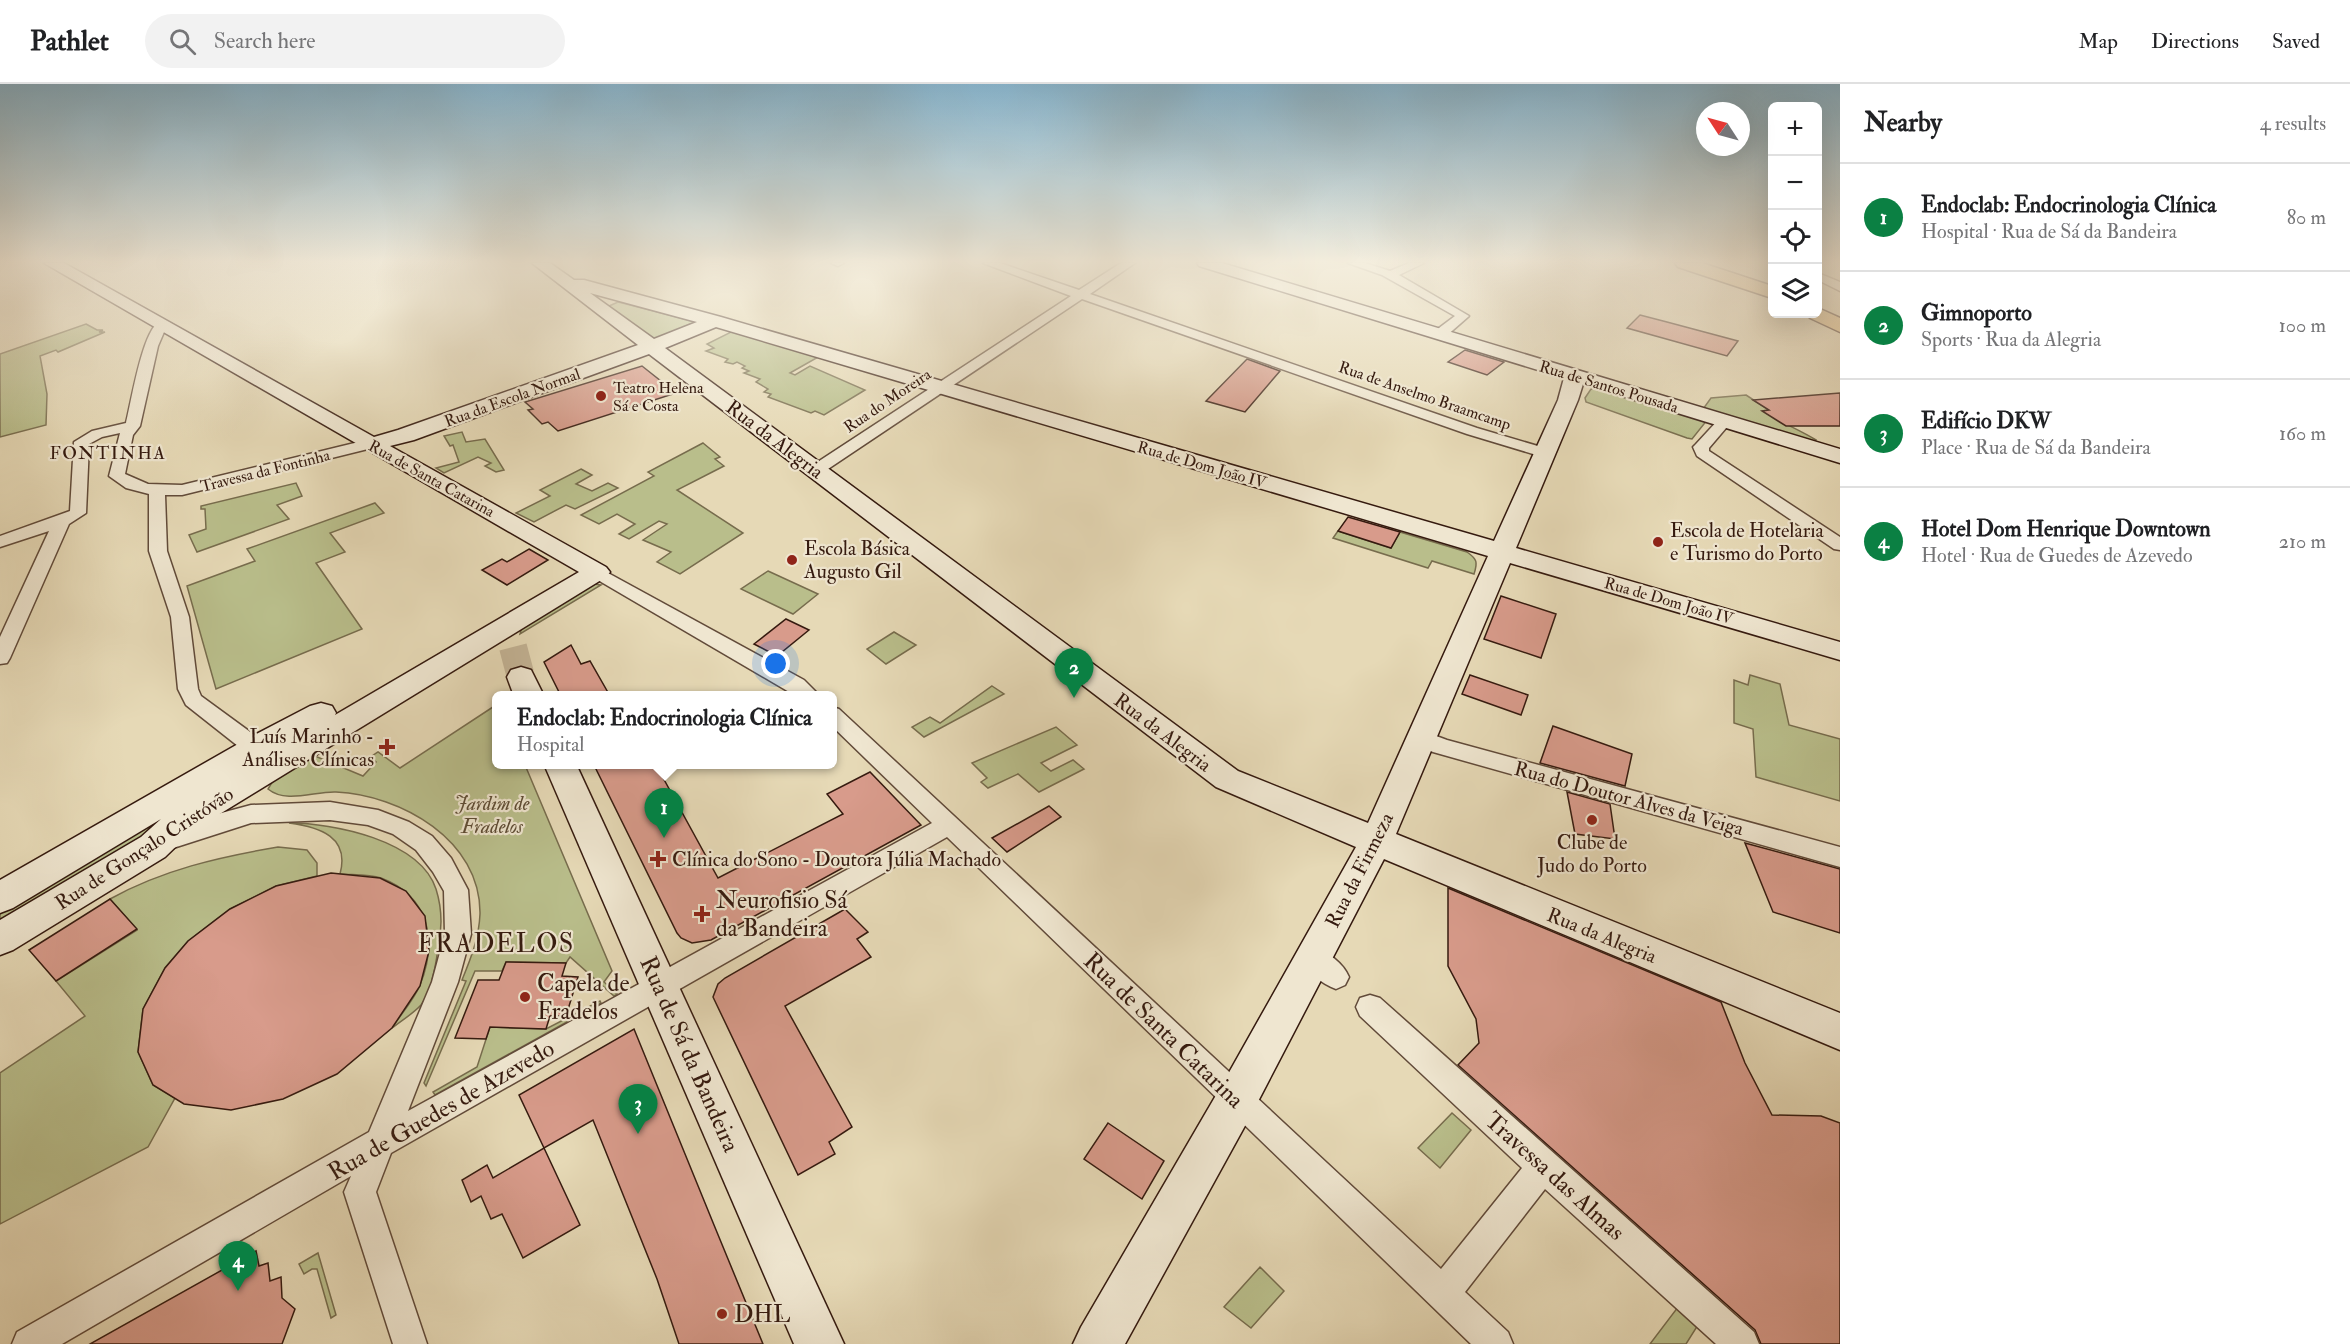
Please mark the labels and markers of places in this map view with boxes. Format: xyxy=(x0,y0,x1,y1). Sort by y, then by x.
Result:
place label: Teatro Helena Sá e Costa xyxy=(613,378,704,416)
marker: Teatro Helena Sá e Costa xyxy=(594,389,608,403)
place label: Escola de Hotelaria e Turismo do Porto xyxy=(1670,518,1824,566)
marker: Escola de Hotelaria e Turismo do Porto xyxy=(1651,535,1665,549)
place label: Escola Básica Augusto Gil xyxy=(803,536,911,584)
marker: Escola Básica Augusto Gil xyxy=(785,553,799,567)
pin: 2 xyxy=(1054,648,1094,698)
place label: Luís Marinho - Análises Clínicas xyxy=(241,724,374,772)
marker: Luís Marinho - Análises Clínicas xyxy=(378,738,396,756)
pin: 1 xyxy=(644,788,684,838)
marker: Clube de Judo do Porto xyxy=(1585,813,1599,827)
place label: Clube de Judo do Porto xyxy=(1536,830,1647,878)
place label: Clínica do Sono - Doutora Júlia Machado xyxy=(672,847,1001,872)
marker: Clínica do Sono - Doutora Júlia Machado xyxy=(649,850,667,868)
place label: Neurofisio Sá da Bandeira xyxy=(716,885,848,944)
marker: Neurofisio Sá da Bandeira xyxy=(693,905,711,923)
place label: Capela de Fradelos xyxy=(537,968,629,1027)
marker: Capela de Fradelos xyxy=(518,990,532,1004)
pin: 3 xyxy=(618,1084,658,1134)
pin: 4 xyxy=(218,1242,258,1291)
place label: DHL xyxy=(734,1299,791,1330)
marker: DHL xyxy=(715,1307,729,1321)

